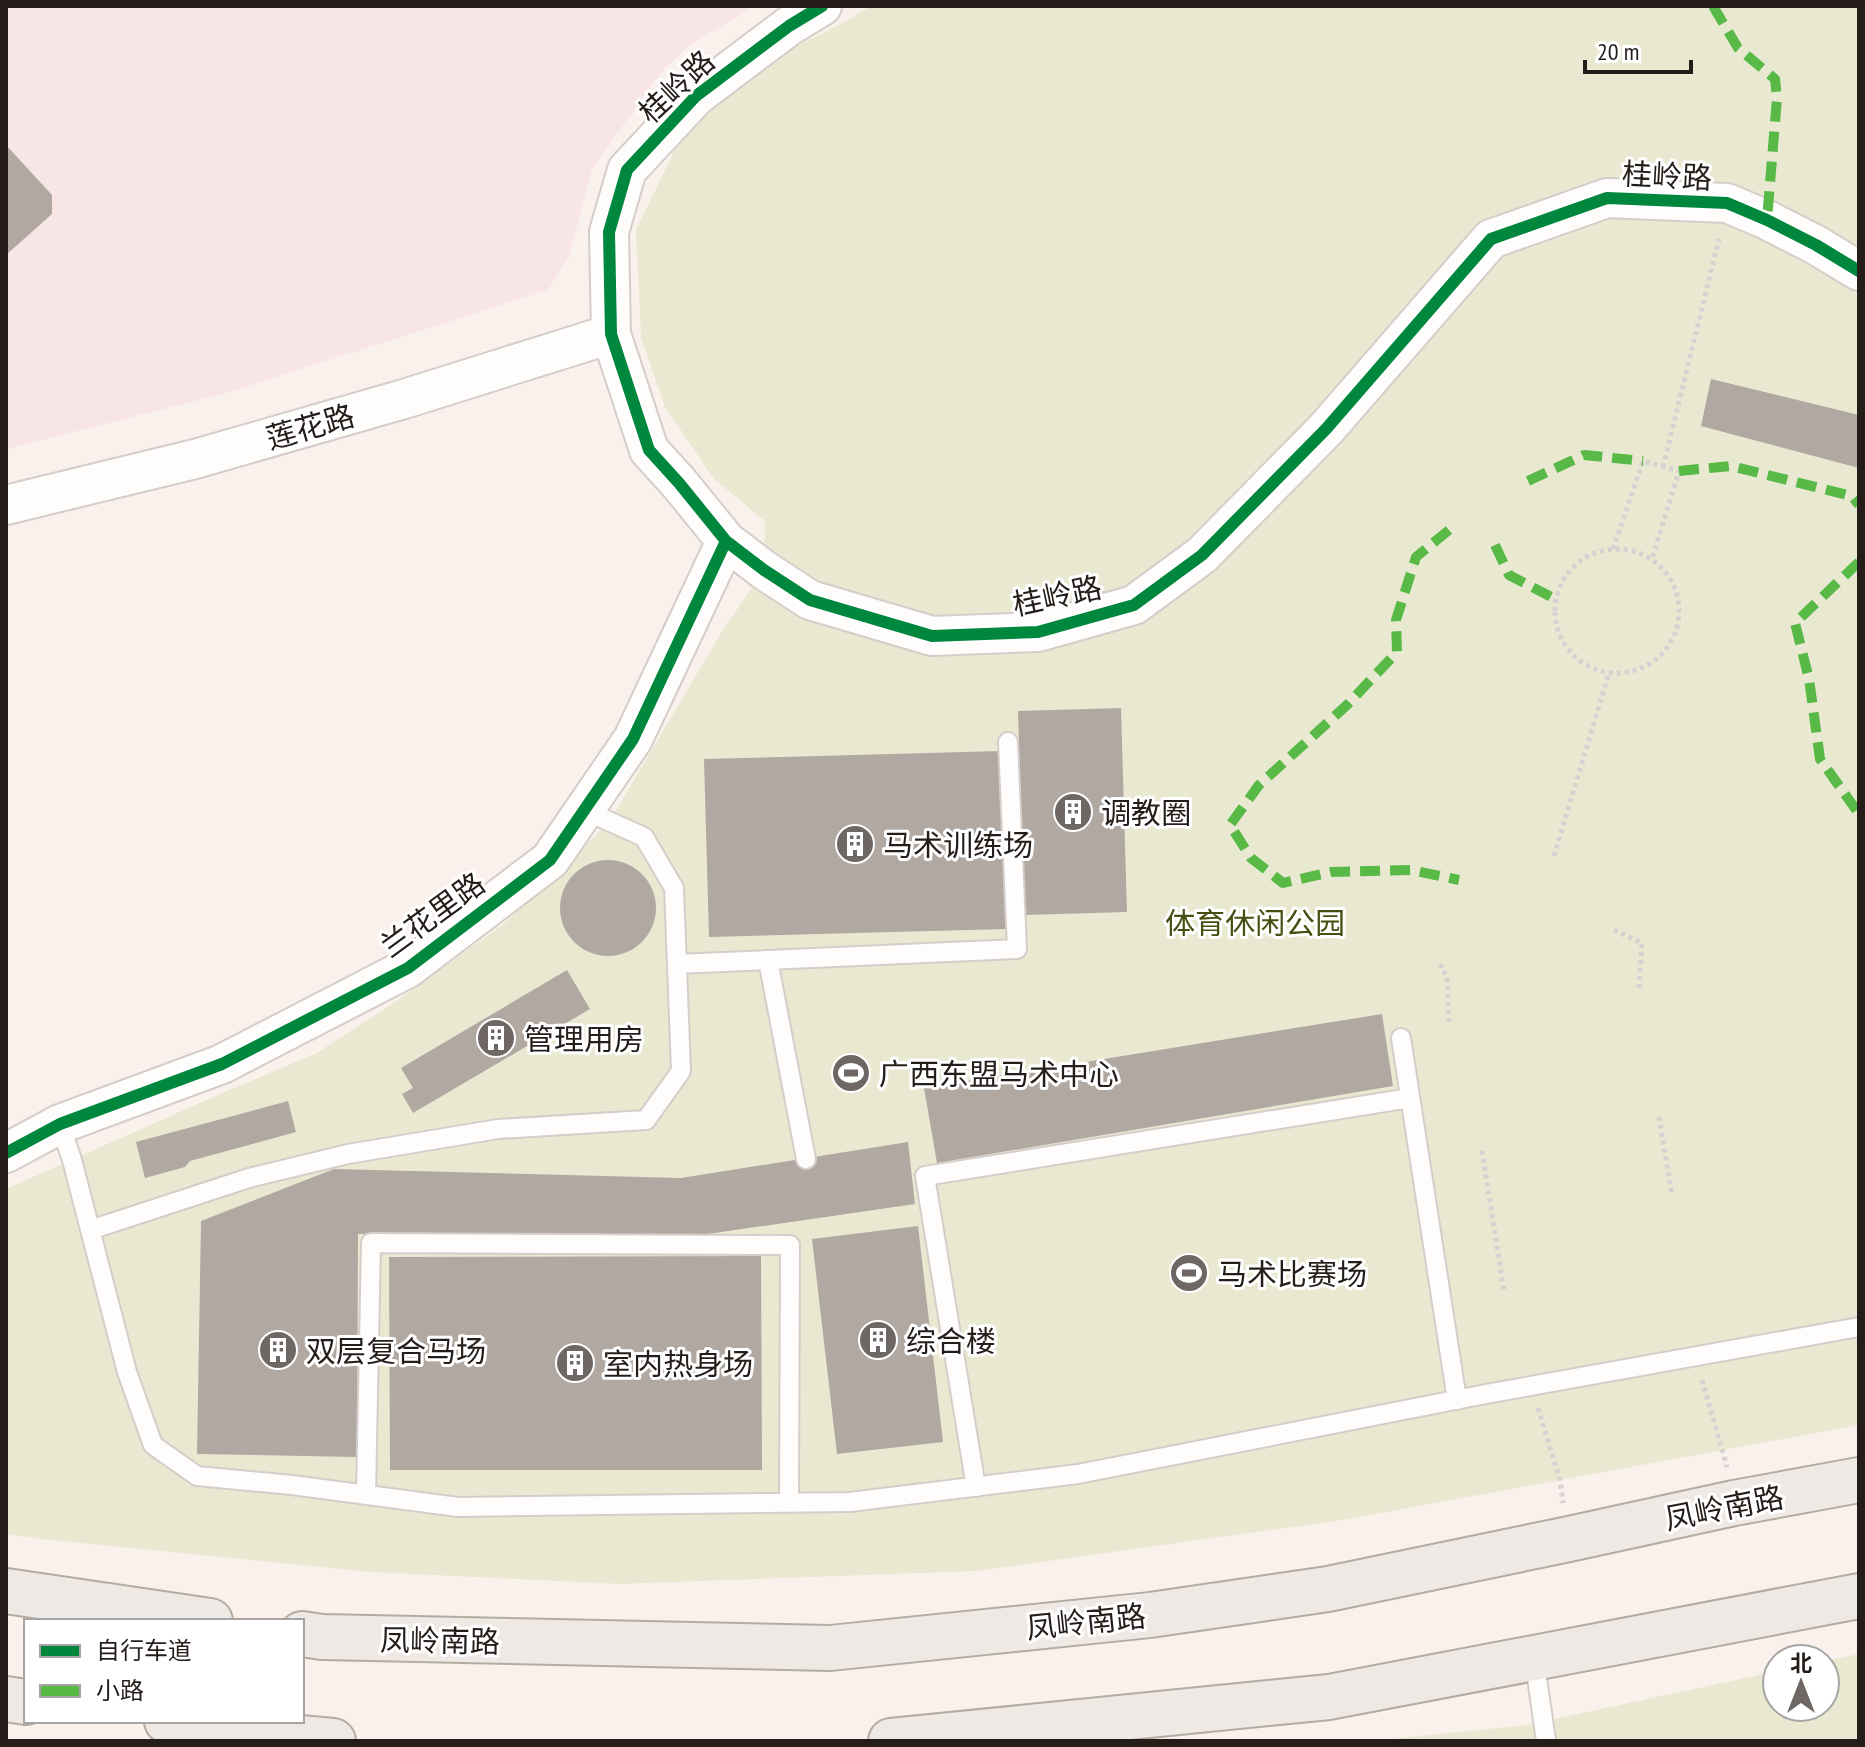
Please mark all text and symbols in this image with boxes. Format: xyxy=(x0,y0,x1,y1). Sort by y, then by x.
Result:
scale bar xyxy=(1585,24,1691,74)
text: 20 m xyxy=(1597,36,1639,67)
street label: 桂岭路 xyxy=(630,41,722,131)
street label: 桂岭路 xyxy=(1621,153,1713,197)
street label: 莲花路 xyxy=(261,395,359,457)
street label: 桂岭路 xyxy=(1009,567,1105,623)
building icon: 调教圈 xyxy=(1052,791,1094,833)
place label: 调教圈 xyxy=(1101,793,1191,832)
building icon: 马术训练场 xyxy=(834,823,876,865)
place label: 马术训练场 xyxy=(883,825,1033,864)
street label: 兰花里路 xyxy=(372,863,492,965)
park label: 体育休闲公园 xyxy=(1165,903,1345,942)
building icon: 管理用房 xyxy=(475,1017,517,1059)
place label: 管理用房 xyxy=(524,1019,644,1058)
sports icon: 广西东盟马术中心 xyxy=(830,1052,872,1094)
place label: 广西东盟马术中心 xyxy=(879,1054,1119,1093)
sports icon: 马术比赛场 xyxy=(1168,1252,1210,1294)
place label: 马术比赛场 xyxy=(1217,1254,1367,1293)
building icon: 综合楼 xyxy=(857,1319,899,1361)
place label: 综合楼 xyxy=(906,1321,996,1360)
building icon: 双层复合马场 xyxy=(257,1329,299,1371)
place label: 双层复合马场 xyxy=(306,1331,486,1370)
building icon: 室内热身场 xyxy=(554,1342,596,1384)
place label: 室内热身场 xyxy=(603,1344,753,1383)
street label: 凤岭南路 xyxy=(1661,1476,1787,1538)
street label: 凤岭南路 xyxy=(1024,1595,1148,1647)
legend xyxy=(24,1619,304,1723)
street label: 凤岭南路 xyxy=(380,1619,500,1661)
text: 自行车道 xyxy=(96,1635,192,1666)
north arrow xyxy=(1761,1643,1841,1723)
text: 北 xyxy=(1790,1649,1812,1677)
text: 小路 xyxy=(96,1675,144,1706)

